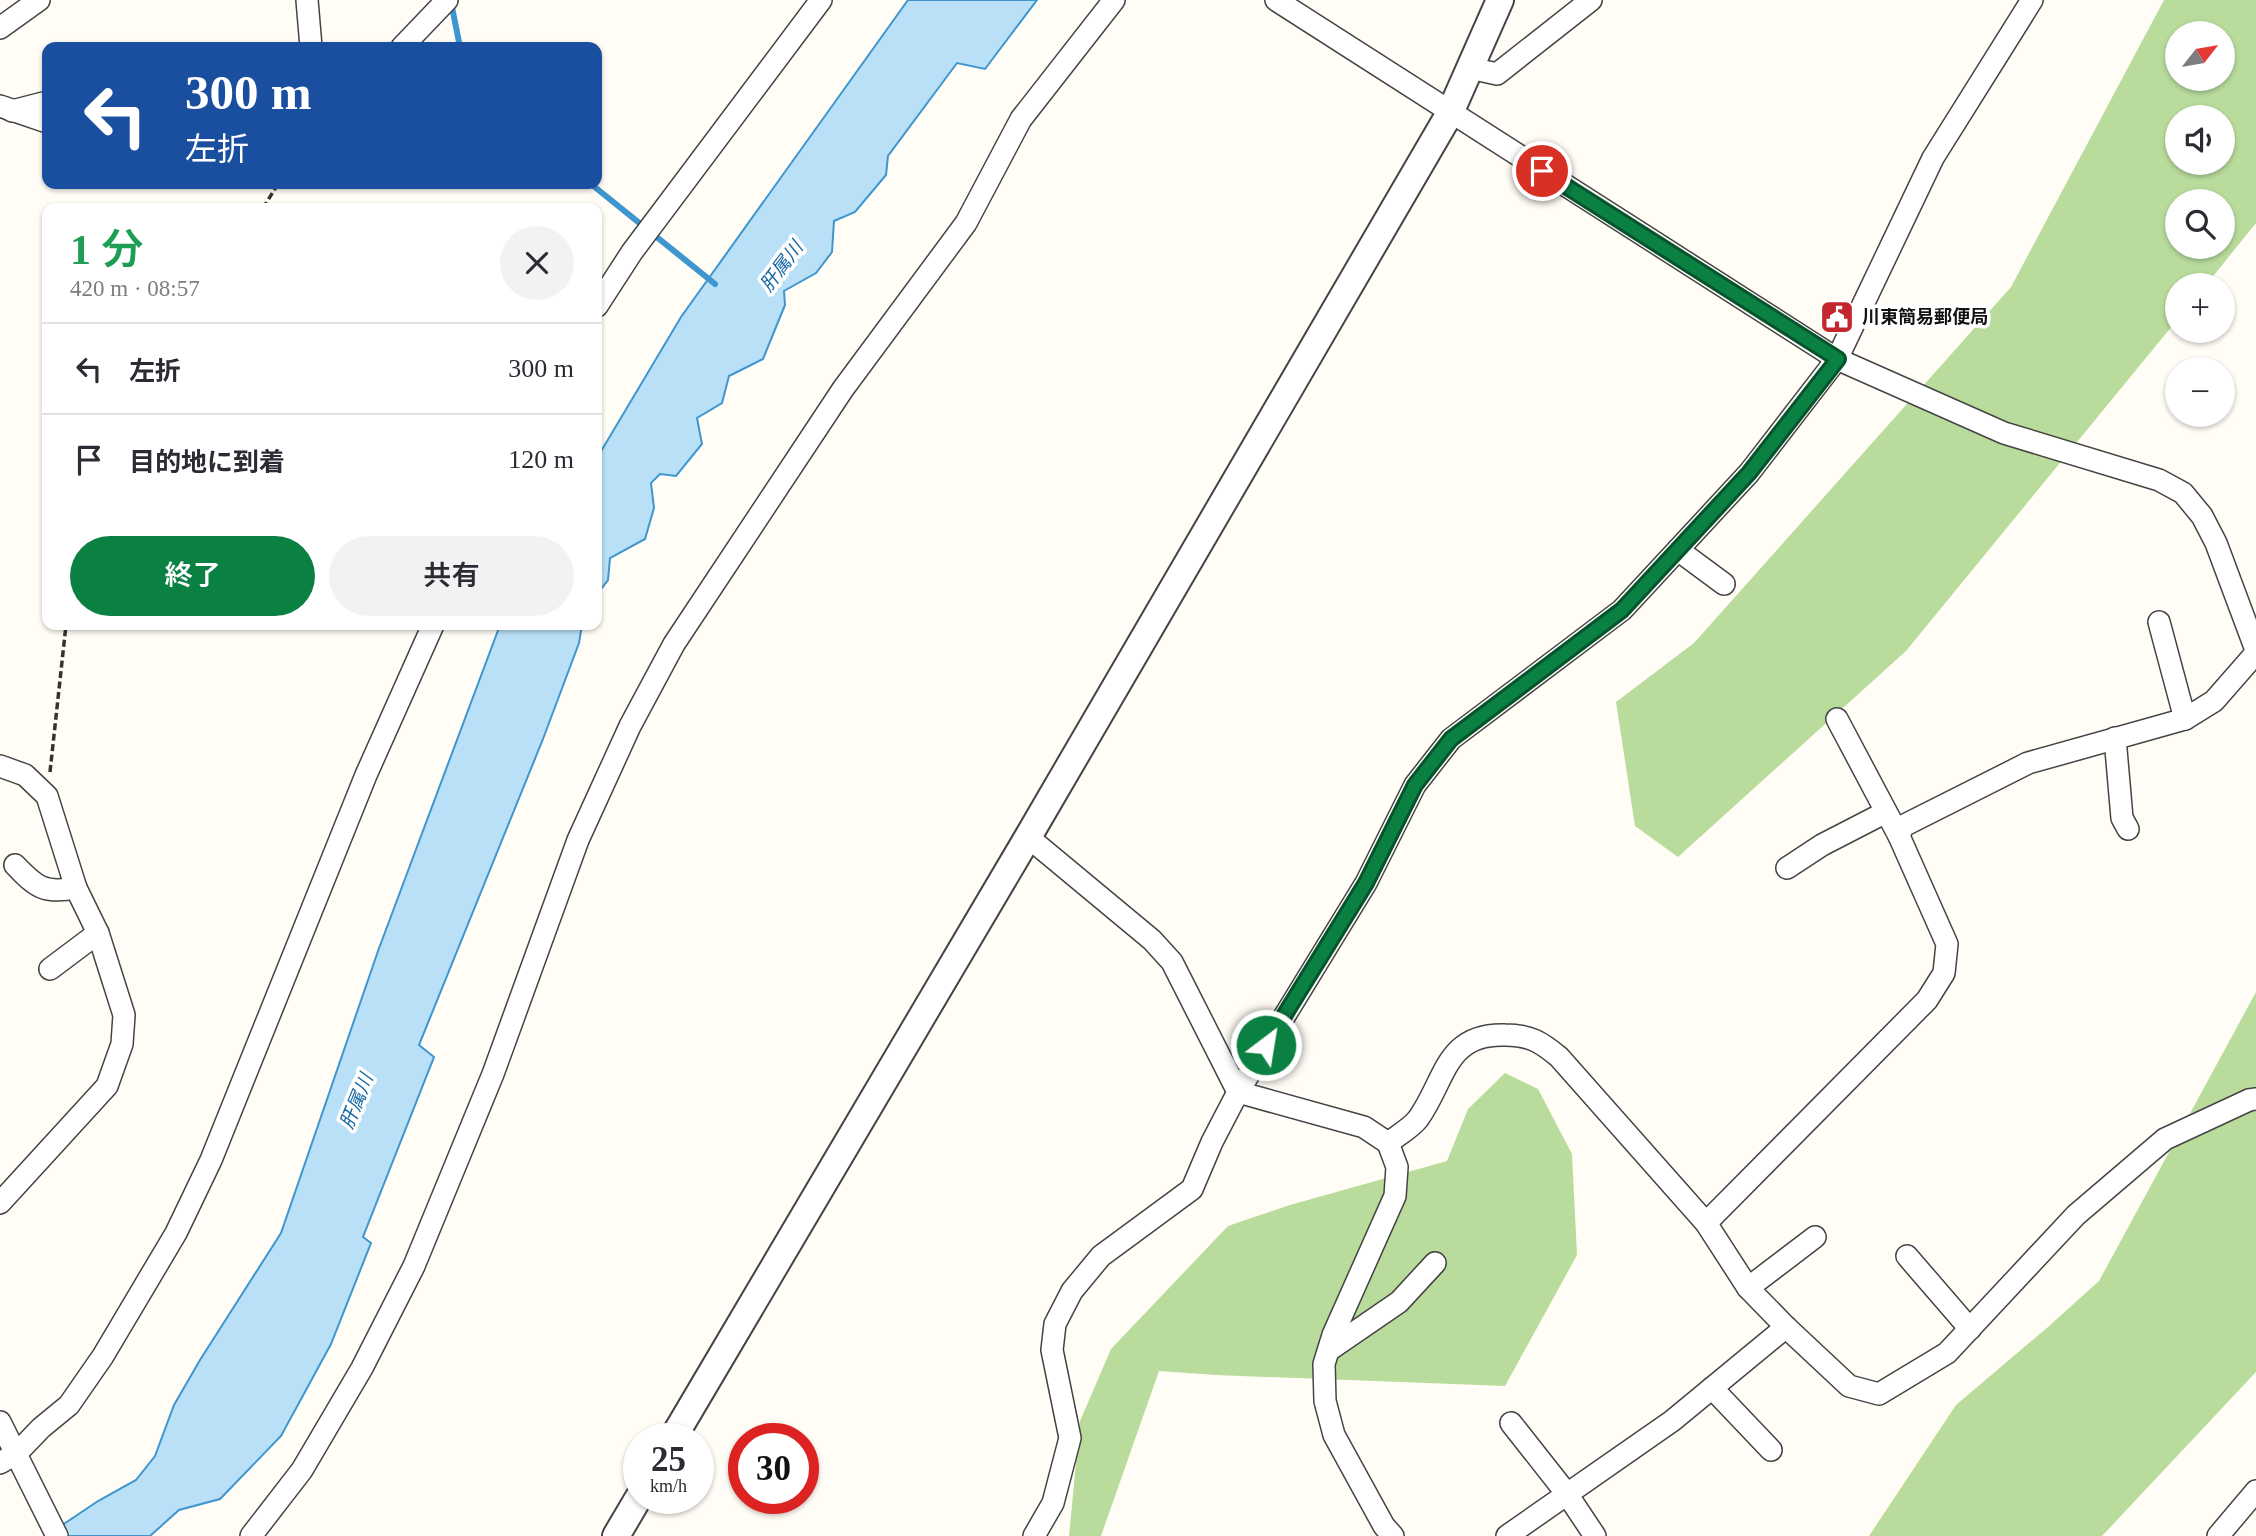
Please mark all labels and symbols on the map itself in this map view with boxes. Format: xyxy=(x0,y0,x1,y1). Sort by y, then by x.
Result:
north arrow xyxy=(2165,21,2235,91)
pin xyxy=(1512,141,1572,201)
water label: 肝属川 xyxy=(756,236,808,295)
public building icon: 川東簡易郵便局 xyxy=(1818,298,1856,336)
place label: 川東簡易郵便局 xyxy=(1862,307,1988,327)
position arrow xyxy=(1229,1008,1303,1082)
water label: 肝属川 xyxy=(336,1069,378,1132)
speed limit sign: 30 xyxy=(728,1423,819,1514)

